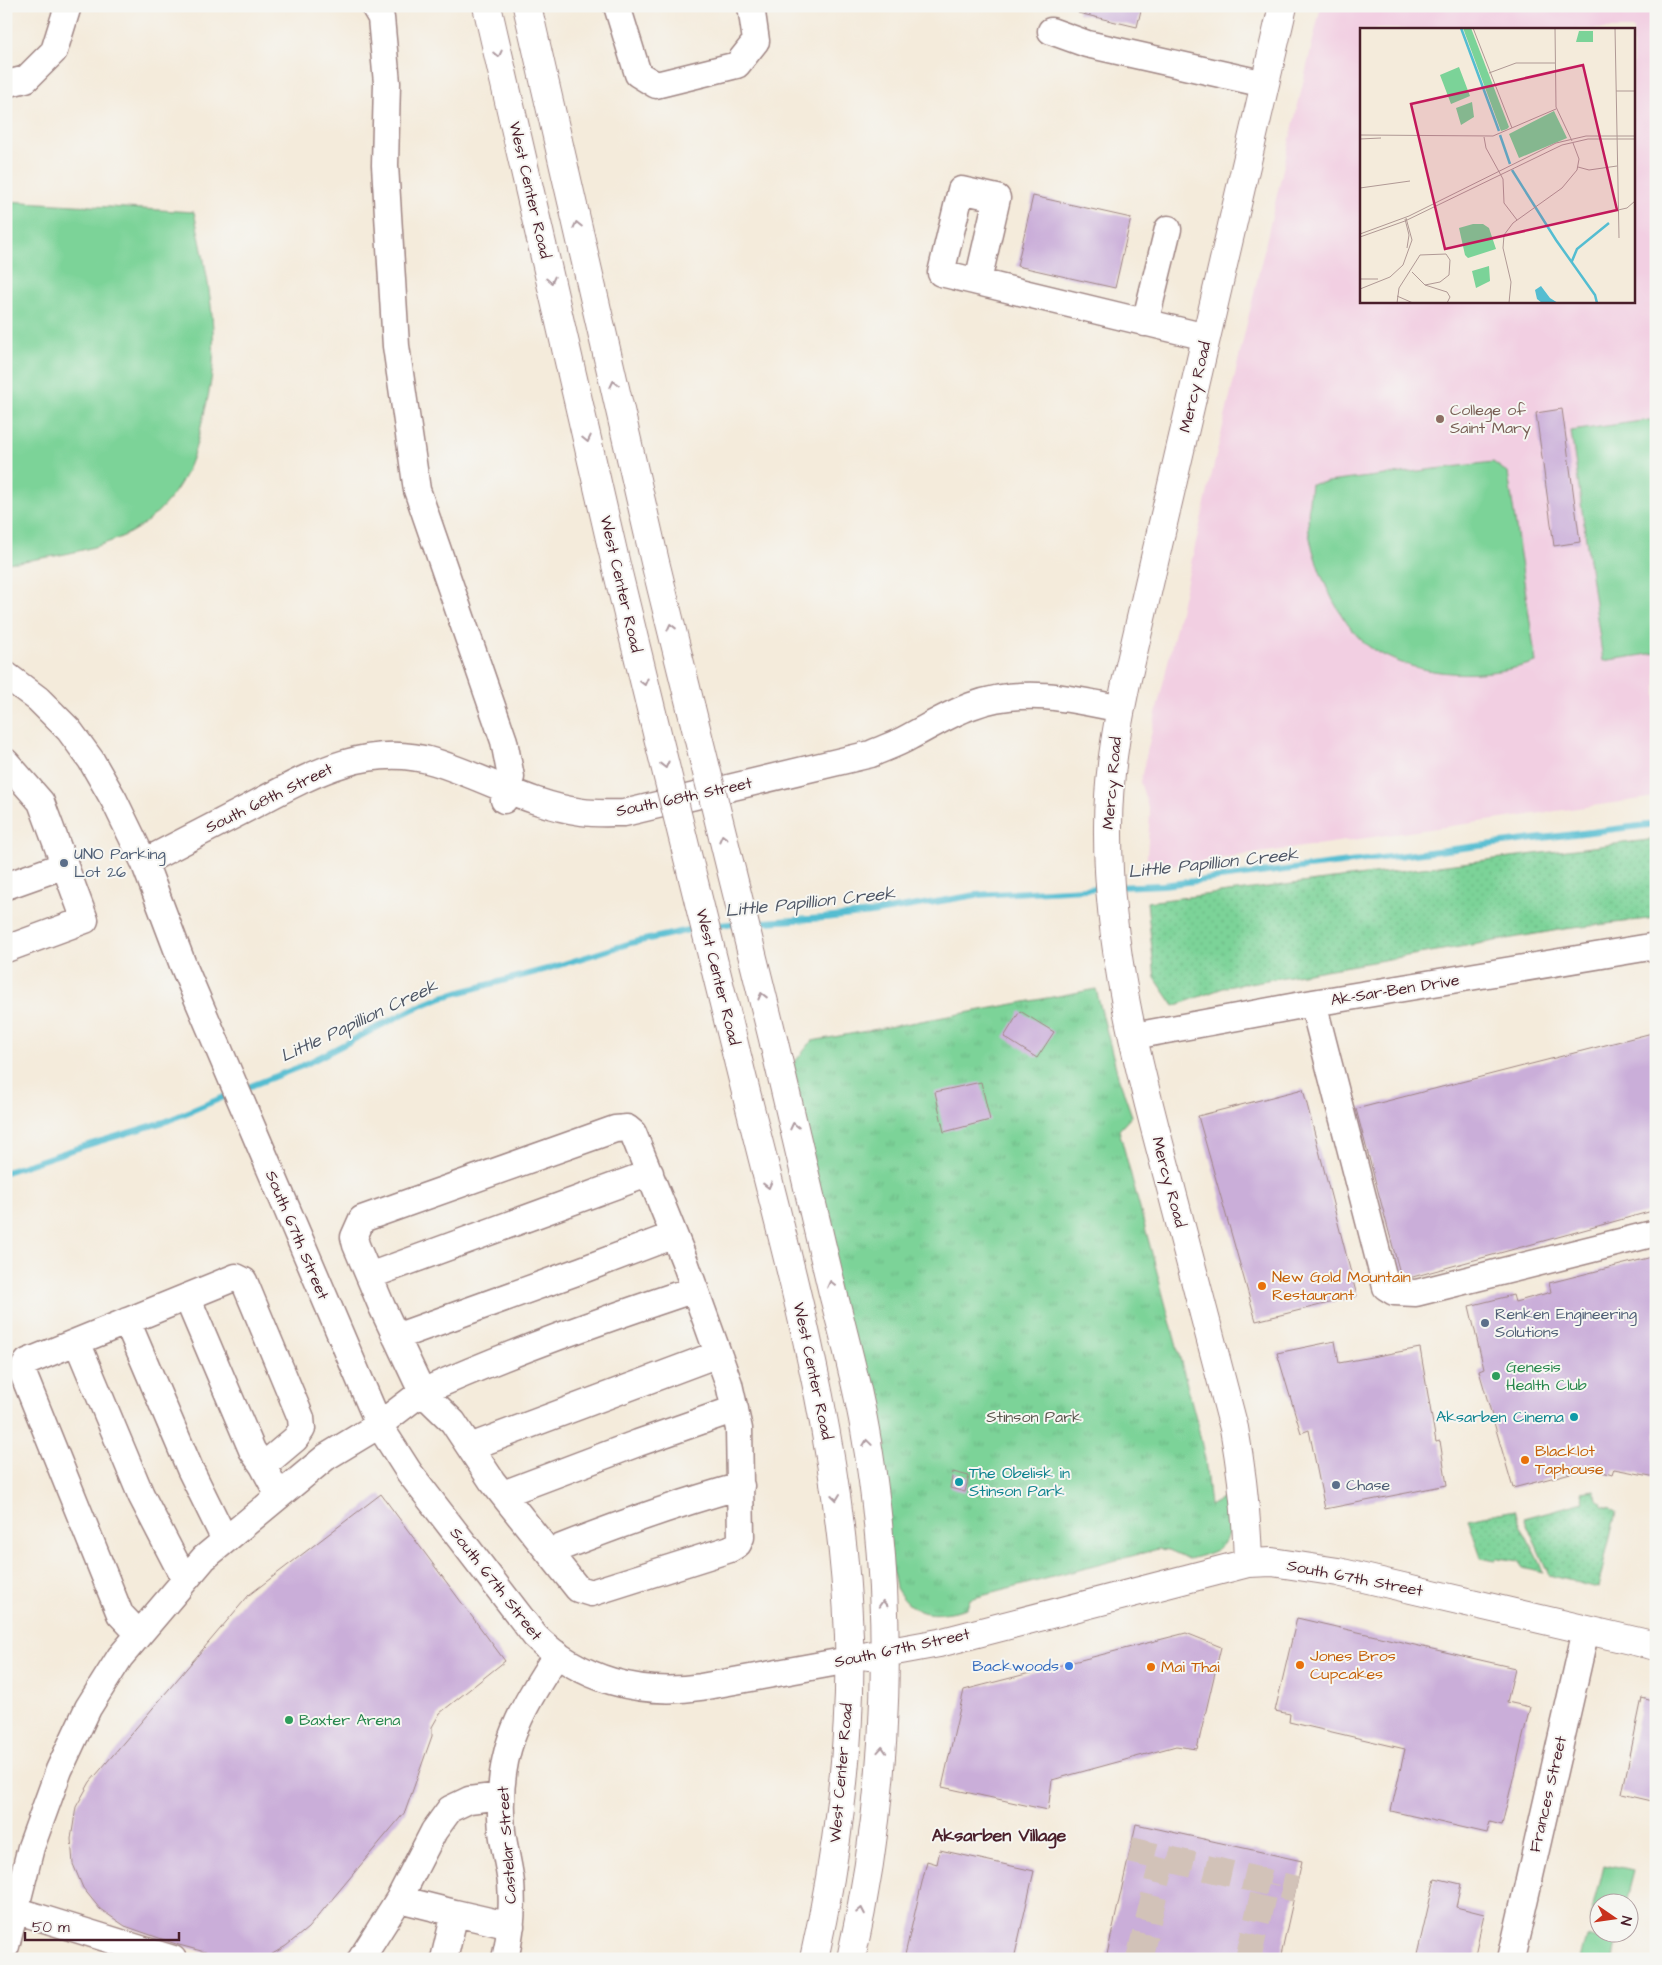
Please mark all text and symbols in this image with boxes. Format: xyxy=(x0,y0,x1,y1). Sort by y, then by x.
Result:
inset map xyxy=(1360,28,1634,302)
one-way arrow xyxy=(492,49,503,58)
street label: West Center Road xyxy=(504,119,556,261)
one-way arrow xyxy=(572,221,583,230)
one-way arrow xyxy=(545,276,556,285)
street label: Mercy Road xyxy=(1174,339,1217,435)
one-way arrow xyxy=(609,379,620,388)
place label: College of Saint Mary xyxy=(1450,399,1531,440)
marker: College of Saint Mary xyxy=(1434,413,1446,425)
one-way arrow xyxy=(581,434,592,443)
street label: West Center Road xyxy=(595,513,647,655)
one-way arrow xyxy=(666,623,677,632)
one-way arrow xyxy=(638,677,649,686)
street label: Mercy Road xyxy=(1097,736,1128,830)
street label: South 68th Street xyxy=(202,757,337,838)
one-way arrow xyxy=(659,760,670,769)
street label: South 68th Street xyxy=(614,772,755,822)
one-way arrow xyxy=(718,834,729,843)
water label: Little Papillion Creek xyxy=(1127,842,1300,884)
place label: UNO Parking Lot 26 xyxy=(74,843,166,883)
marker: UNO Parking Lot 26 xyxy=(58,857,70,869)
water label: Little Papillion Creek xyxy=(724,881,897,923)
street label: West Center Road xyxy=(690,907,746,1047)
street label: Ak-Sar-Ben Drive xyxy=(1329,969,1461,1011)
water label: Little Papillion Creek xyxy=(276,973,443,1068)
one-way arrow xyxy=(757,992,768,1001)
one-way arrow xyxy=(789,1123,799,1131)
street label: Mercy Road xyxy=(1145,1134,1192,1230)
street label: South 67th Street xyxy=(260,1167,334,1303)
one-way arrow xyxy=(762,1180,773,1189)
place label: New Gold Mountain Restaurant xyxy=(1272,1266,1411,1306)
one-way arrow xyxy=(826,1280,837,1289)
marker: New Gold Mountain Restaurant xyxy=(1256,1280,1268,1292)
street label: West Center Road xyxy=(788,1300,838,1442)
place label: Renken Engineering Solutions xyxy=(1495,1303,1637,1343)
marker: Renken Engineering Solutions xyxy=(1479,1317,1491,1329)
place label: Genesis Health Club xyxy=(1506,1356,1587,1396)
marker: Genesis Health Club xyxy=(1490,1370,1502,1382)
park label: Stinson Park xyxy=(986,1406,1082,1428)
place label: Aksarben Cinema xyxy=(1436,1406,1564,1428)
marker: Aksarben Cinema xyxy=(1568,1411,1580,1423)
one-way arrow xyxy=(862,1438,873,1446)
place label: Blacklot Taphouse xyxy=(1535,1440,1604,1480)
marker: Blacklot Taphouse xyxy=(1519,1454,1531,1466)
place label: The Obelisk in Stinson Park xyxy=(969,1462,1070,1502)
place label: Chase xyxy=(1346,1474,1390,1496)
marker: The Obelisk in Stinson Park xyxy=(953,1476,965,1488)
marker: Chase xyxy=(1330,1479,1342,1491)
one-way arrow xyxy=(830,1493,841,1501)
street label: South 67th Street xyxy=(445,1523,548,1646)
street label: South 67th Street xyxy=(1285,1554,1425,1602)
one-way arrow xyxy=(878,1600,889,1608)
street label: South 67th Street xyxy=(832,1623,972,1673)
place label: Jones Bros Cupcakes xyxy=(1310,1645,1396,1685)
place label: Backwoods xyxy=(972,1655,1059,1677)
place label: Mai Thai xyxy=(1161,1656,1220,1678)
marker: Jones Bros Cupcakes xyxy=(1294,1659,1306,1671)
marker: Backwoods xyxy=(1063,1660,1075,1672)
marker: Mai Thai xyxy=(1145,1661,1157,1673)
street label: West Center Road xyxy=(824,1702,858,1844)
place label: Baxter Arena xyxy=(299,1709,400,1731)
marker: Baxter Arena xyxy=(283,1714,295,1726)
street label: Frances Street xyxy=(1524,1733,1572,1854)
one-way arrow xyxy=(876,1746,887,1754)
street label: Castelar Street xyxy=(492,1785,522,1905)
district label: Aksarben Village xyxy=(932,1823,1067,1849)
north arrow xyxy=(1590,1892,1640,1942)
one-way arrow xyxy=(856,1907,866,1915)
scale bar xyxy=(25,1910,179,1942)
text: N xyxy=(1615,1914,1636,1927)
text: 50 m xyxy=(32,1917,70,1938)

